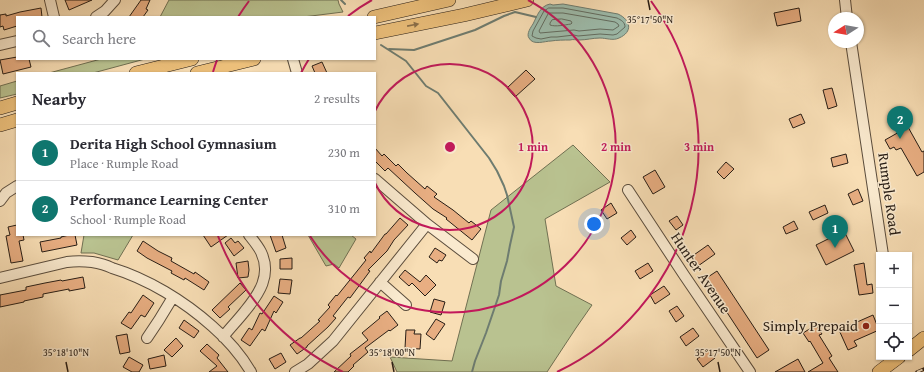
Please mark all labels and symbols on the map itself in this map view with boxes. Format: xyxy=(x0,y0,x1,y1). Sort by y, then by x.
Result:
text: 35°17'50"N xyxy=(627,12,673,27)
north arrow xyxy=(828,12,864,48)
one-way arrow xyxy=(407,22,419,28)
pin: 2 xyxy=(887,106,913,139)
text: 1 min xyxy=(518,138,548,155)
text: 2 min xyxy=(601,138,631,155)
text: 3 min xyxy=(684,138,714,155)
centre of rings xyxy=(443,140,457,154)
street label: Rumple Road xyxy=(873,151,906,237)
your location xyxy=(584,214,604,234)
pin: 1 xyxy=(822,215,848,248)
street label: Hunter Avenue xyxy=(666,228,737,318)
place label: Simply Prepaid xyxy=(763,315,858,336)
marker: Simply Prepaid xyxy=(861,321,871,331)
text: 35°18'10"N xyxy=(43,345,89,360)
text: 35°18'00"N xyxy=(369,345,415,360)
text: 35°17'50"N xyxy=(695,345,741,360)

